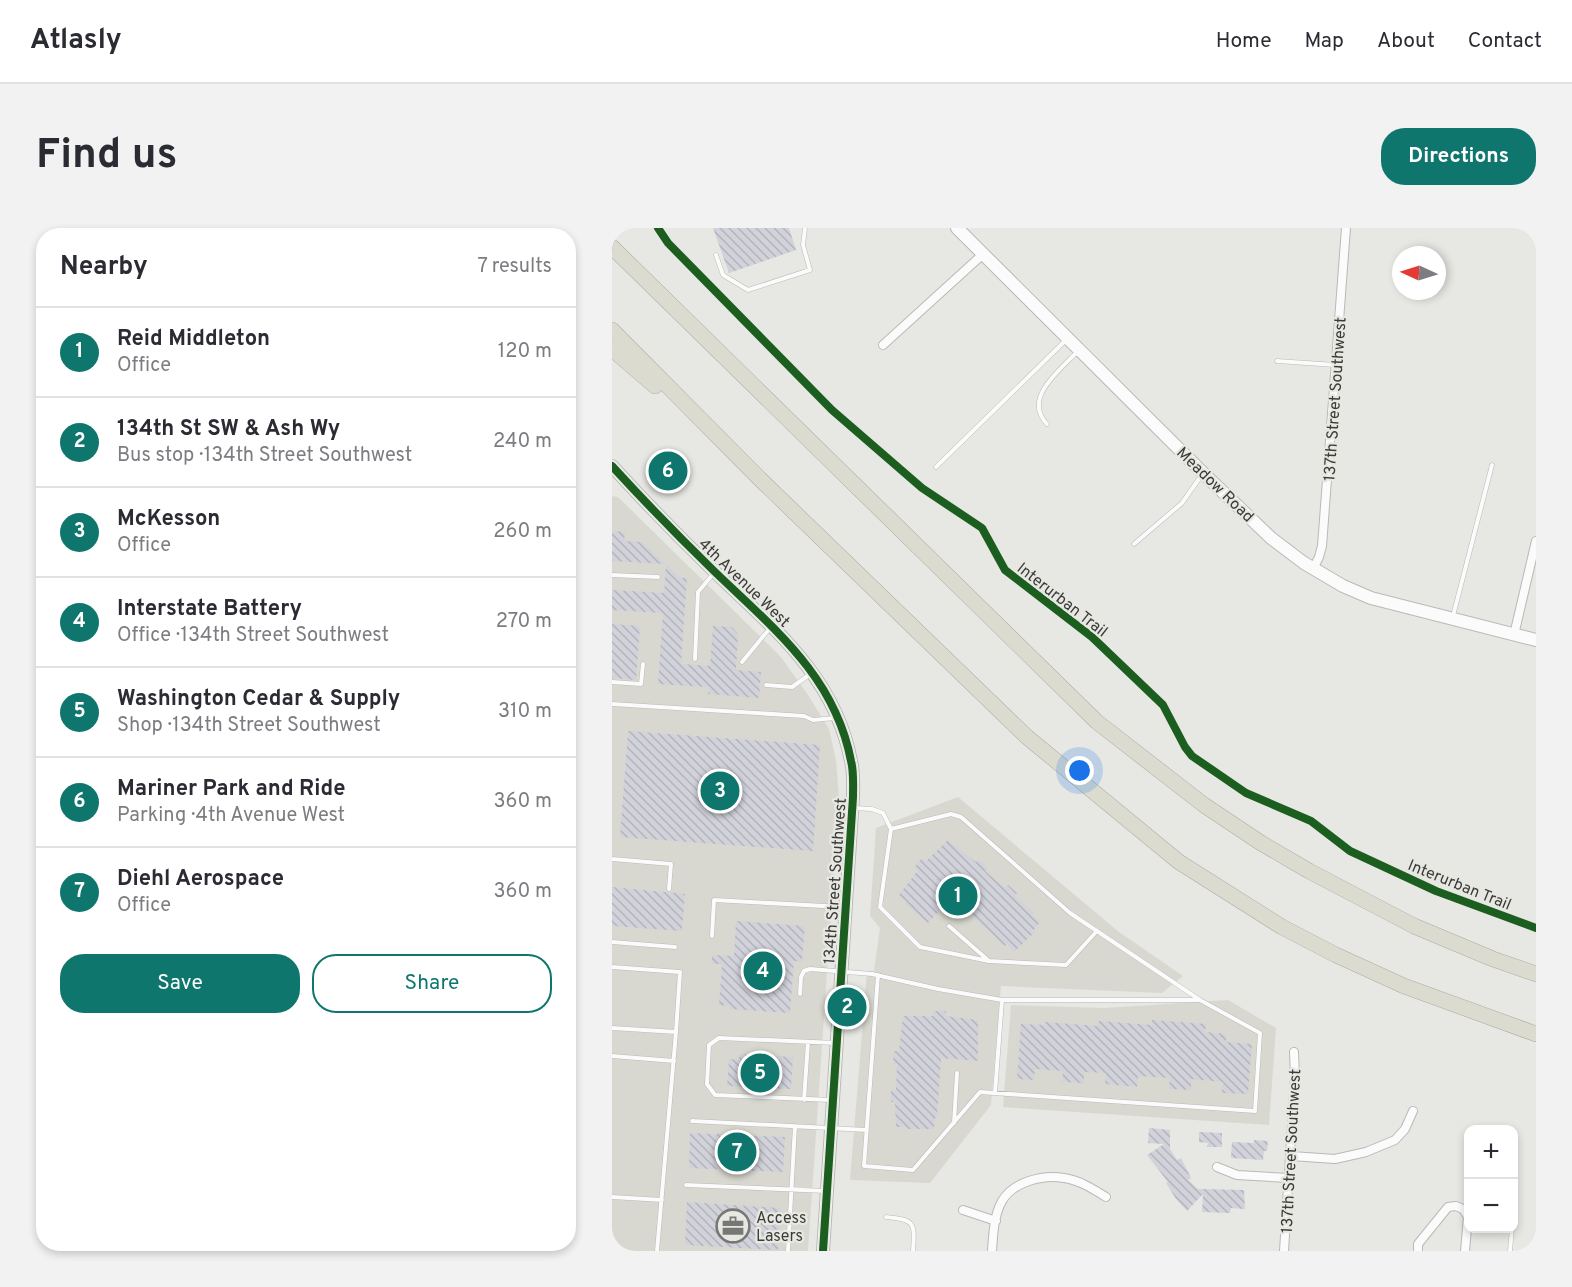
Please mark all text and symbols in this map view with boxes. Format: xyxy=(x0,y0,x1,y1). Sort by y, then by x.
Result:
text: Atlasly xyxy=(30,23,122,59)
text: Home xyxy=(1216,28,1272,55)
text: Map xyxy=(1305,28,1344,55)
text: About xyxy=(1377,28,1435,55)
text: Contact xyxy=(1468,28,1542,55)
button: Directions xyxy=(1381,128,1536,185)
text: Find us xyxy=(36,130,177,183)
north arrow xyxy=(1392,246,1446,300)
text: Nearby xyxy=(60,251,148,284)
text: 7 results xyxy=(477,254,552,280)
street label: 137th Street Southwest xyxy=(1320,316,1352,482)
text: Reid Middleton xyxy=(117,326,270,353)
text: 1 xyxy=(76,339,84,365)
text: 120 m xyxy=(498,339,552,365)
text: Office xyxy=(117,353,171,379)
text: 134th St SW & Ash Wy xyxy=(117,416,340,443)
text: 2 xyxy=(73,429,86,455)
text: 240 m xyxy=(493,429,552,455)
text: Bus stop · 134th Street Southwest xyxy=(117,443,412,469)
street label: Meadow Road xyxy=(1172,443,1258,527)
pin: 6 xyxy=(648,448,688,494)
text: McKesson xyxy=(117,506,220,533)
text: 3 xyxy=(74,519,86,545)
text: 260 m xyxy=(493,519,552,545)
text: Office xyxy=(117,533,171,559)
street label: 4th Avenue West xyxy=(694,535,794,632)
street label: Interurban Trail xyxy=(1012,559,1111,642)
text: Interstate Battery xyxy=(117,596,302,623)
text: 4 xyxy=(73,609,86,635)
text: 270 m xyxy=(496,609,552,635)
text: Office · 134th Street Southwest xyxy=(117,623,389,649)
text: Washington Cedar & Supply xyxy=(117,686,400,713)
text: 5 xyxy=(73,699,86,725)
text: 310 m xyxy=(498,699,552,725)
text: Shop · 134th Street Southwest xyxy=(117,713,381,739)
your location xyxy=(1065,756,1094,785)
pin: 3 xyxy=(700,768,740,814)
text: Mariner Park and Ride xyxy=(117,776,345,803)
text: 6 xyxy=(73,789,86,815)
text: 360 m xyxy=(494,789,552,815)
street label: 134th Street Southwest xyxy=(820,797,852,965)
text: Parking · 4th Avenue West xyxy=(117,803,345,829)
street label: Interurban Trail xyxy=(1405,856,1514,916)
text: Diehl Aerospace xyxy=(117,866,284,893)
pin: 1 xyxy=(938,874,978,918)
text: 7 xyxy=(74,879,85,905)
text: 360 m xyxy=(494,879,552,905)
text: Office xyxy=(117,893,171,919)
pin: 4 xyxy=(744,948,782,994)
button: Save xyxy=(60,954,300,1013)
button: Share xyxy=(312,954,552,1013)
pin: 2 xyxy=(828,984,866,1030)
pin: 5 xyxy=(740,1050,780,1096)
street label: 137th Street Southwest xyxy=(1278,1068,1306,1234)
map controls xyxy=(1464,1125,1518,1233)
button: + xyxy=(1464,1125,1518,1179)
pin: 7 xyxy=(718,1130,756,1174)
button: − xyxy=(1464,1179,1518,1233)
office icon: Access Lasers xyxy=(715,1208,751,1244)
place label: Access Lasers xyxy=(756,1209,806,1247)

